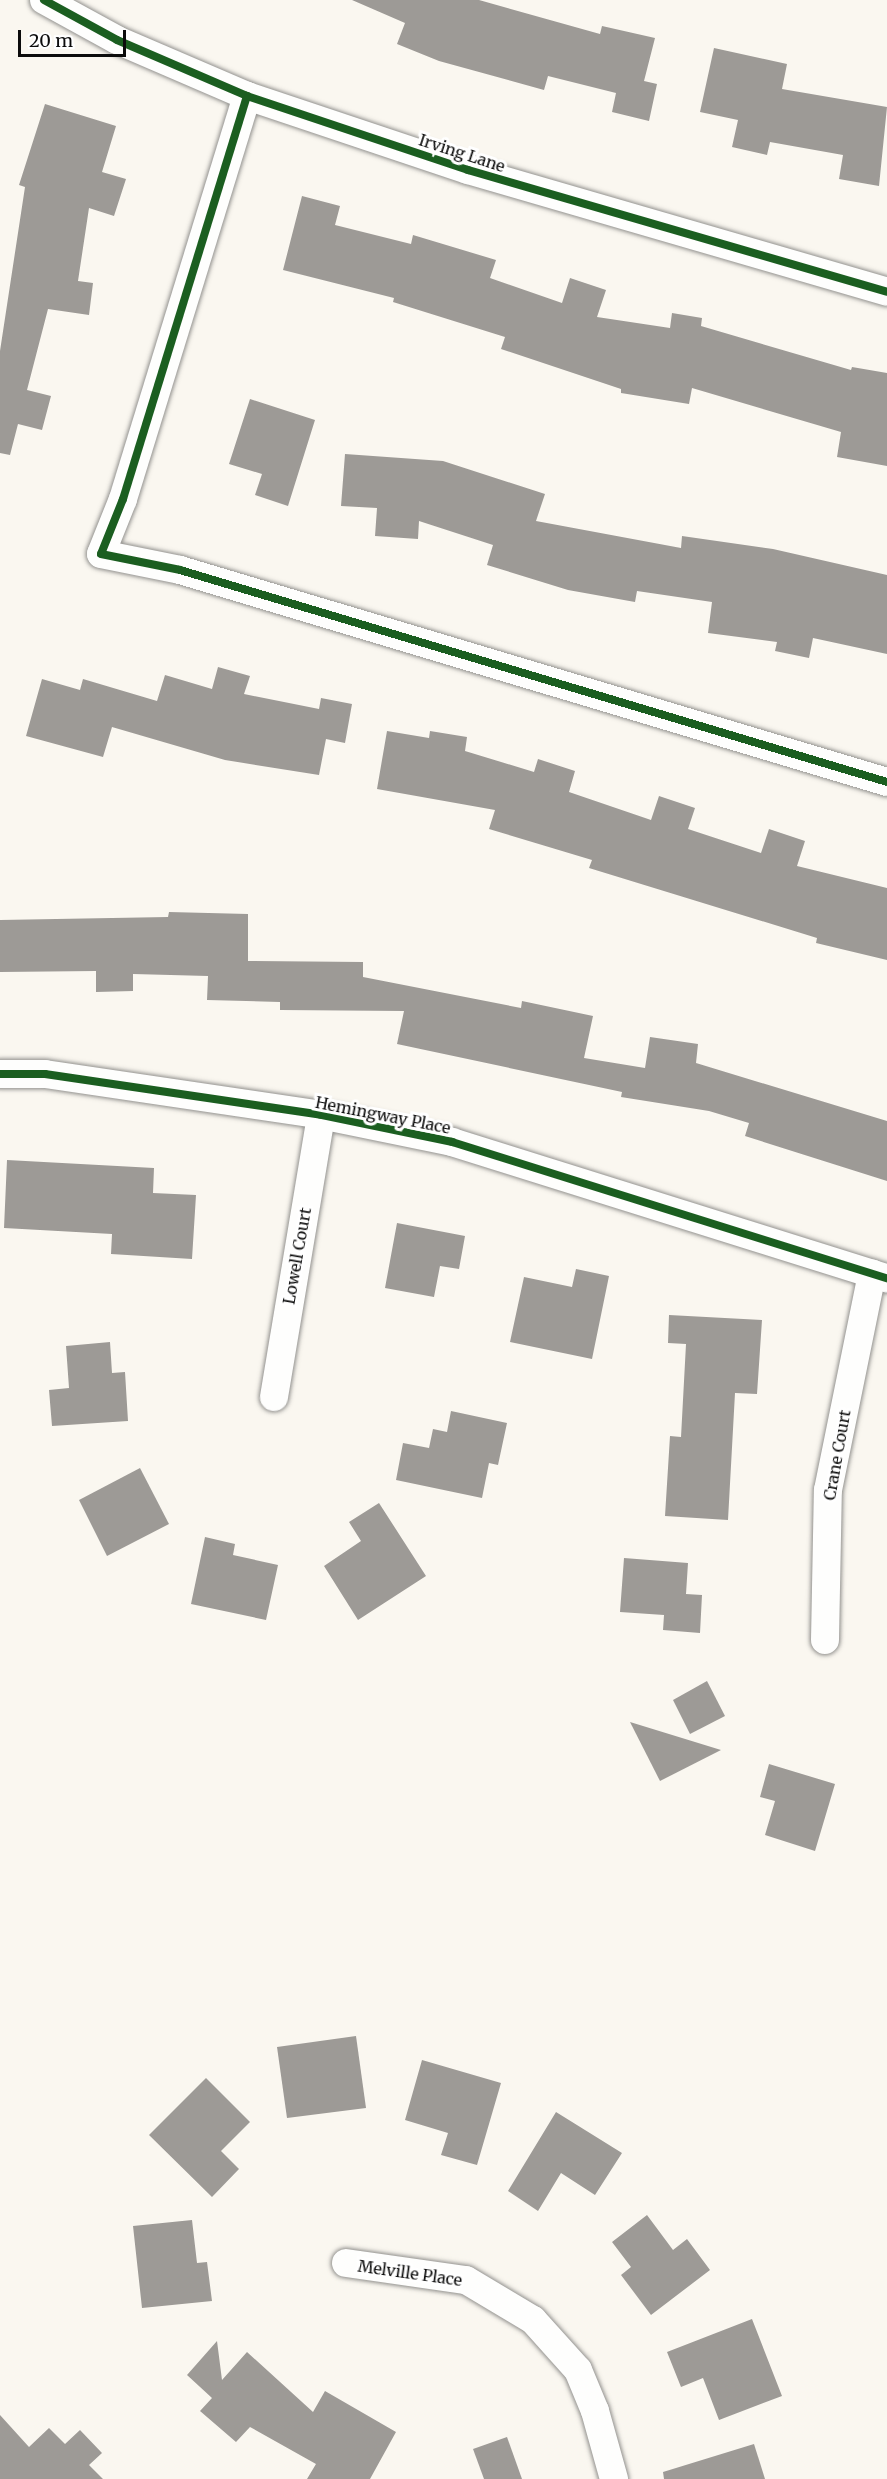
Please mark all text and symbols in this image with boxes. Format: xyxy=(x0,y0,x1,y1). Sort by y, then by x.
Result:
scale bar xyxy=(21,18,129,56)
text: 20 m xyxy=(29,29,73,52)
street label: Irving Lane xyxy=(417,130,507,176)
street label: Hemingway Place xyxy=(314,1092,452,1138)
street label: Lowell Court xyxy=(279,1206,315,1306)
street label: Crane Court xyxy=(820,1408,854,1502)
street label: Melville Place xyxy=(357,2256,463,2290)

